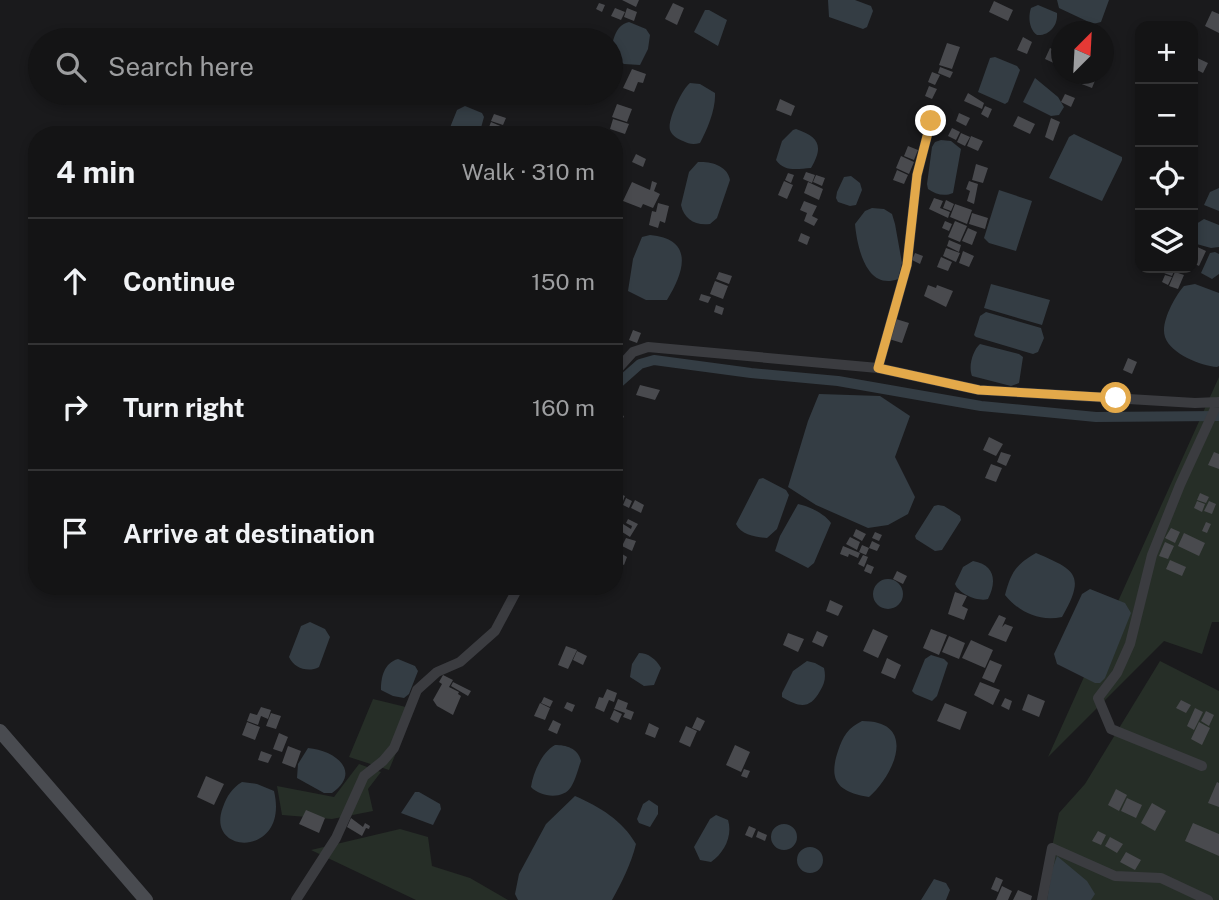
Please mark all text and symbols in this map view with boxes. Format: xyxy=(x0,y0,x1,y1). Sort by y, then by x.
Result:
north arrow xyxy=(1051,21,1114,84)
map controls xyxy=(1135,21,1198,273)
button: + xyxy=(1135,21,1198,84)
search box xyxy=(28,28,623,105)
icon: search xyxy=(52,48,90,86)
text: Search here xyxy=(108,51,254,82)
button: − xyxy=(1135,84,1198,147)
route end xyxy=(915,105,946,136)
button: locate xyxy=(1135,147,1198,210)
text: 4 min xyxy=(56,154,135,190)
text: Walk · 310 m xyxy=(462,158,595,185)
button: layers xyxy=(1135,210,1198,273)
icon: ahead xyxy=(56,262,94,300)
text: Continue xyxy=(123,266,235,297)
text: 150 m xyxy=(531,268,595,295)
route start xyxy=(1100,382,1131,413)
icon: right xyxy=(56,388,94,426)
text: Turn right xyxy=(123,392,245,423)
text: 160 m xyxy=(532,394,595,421)
icon: arrive xyxy=(56,514,94,552)
text: Arrive at destination xyxy=(123,518,375,549)

